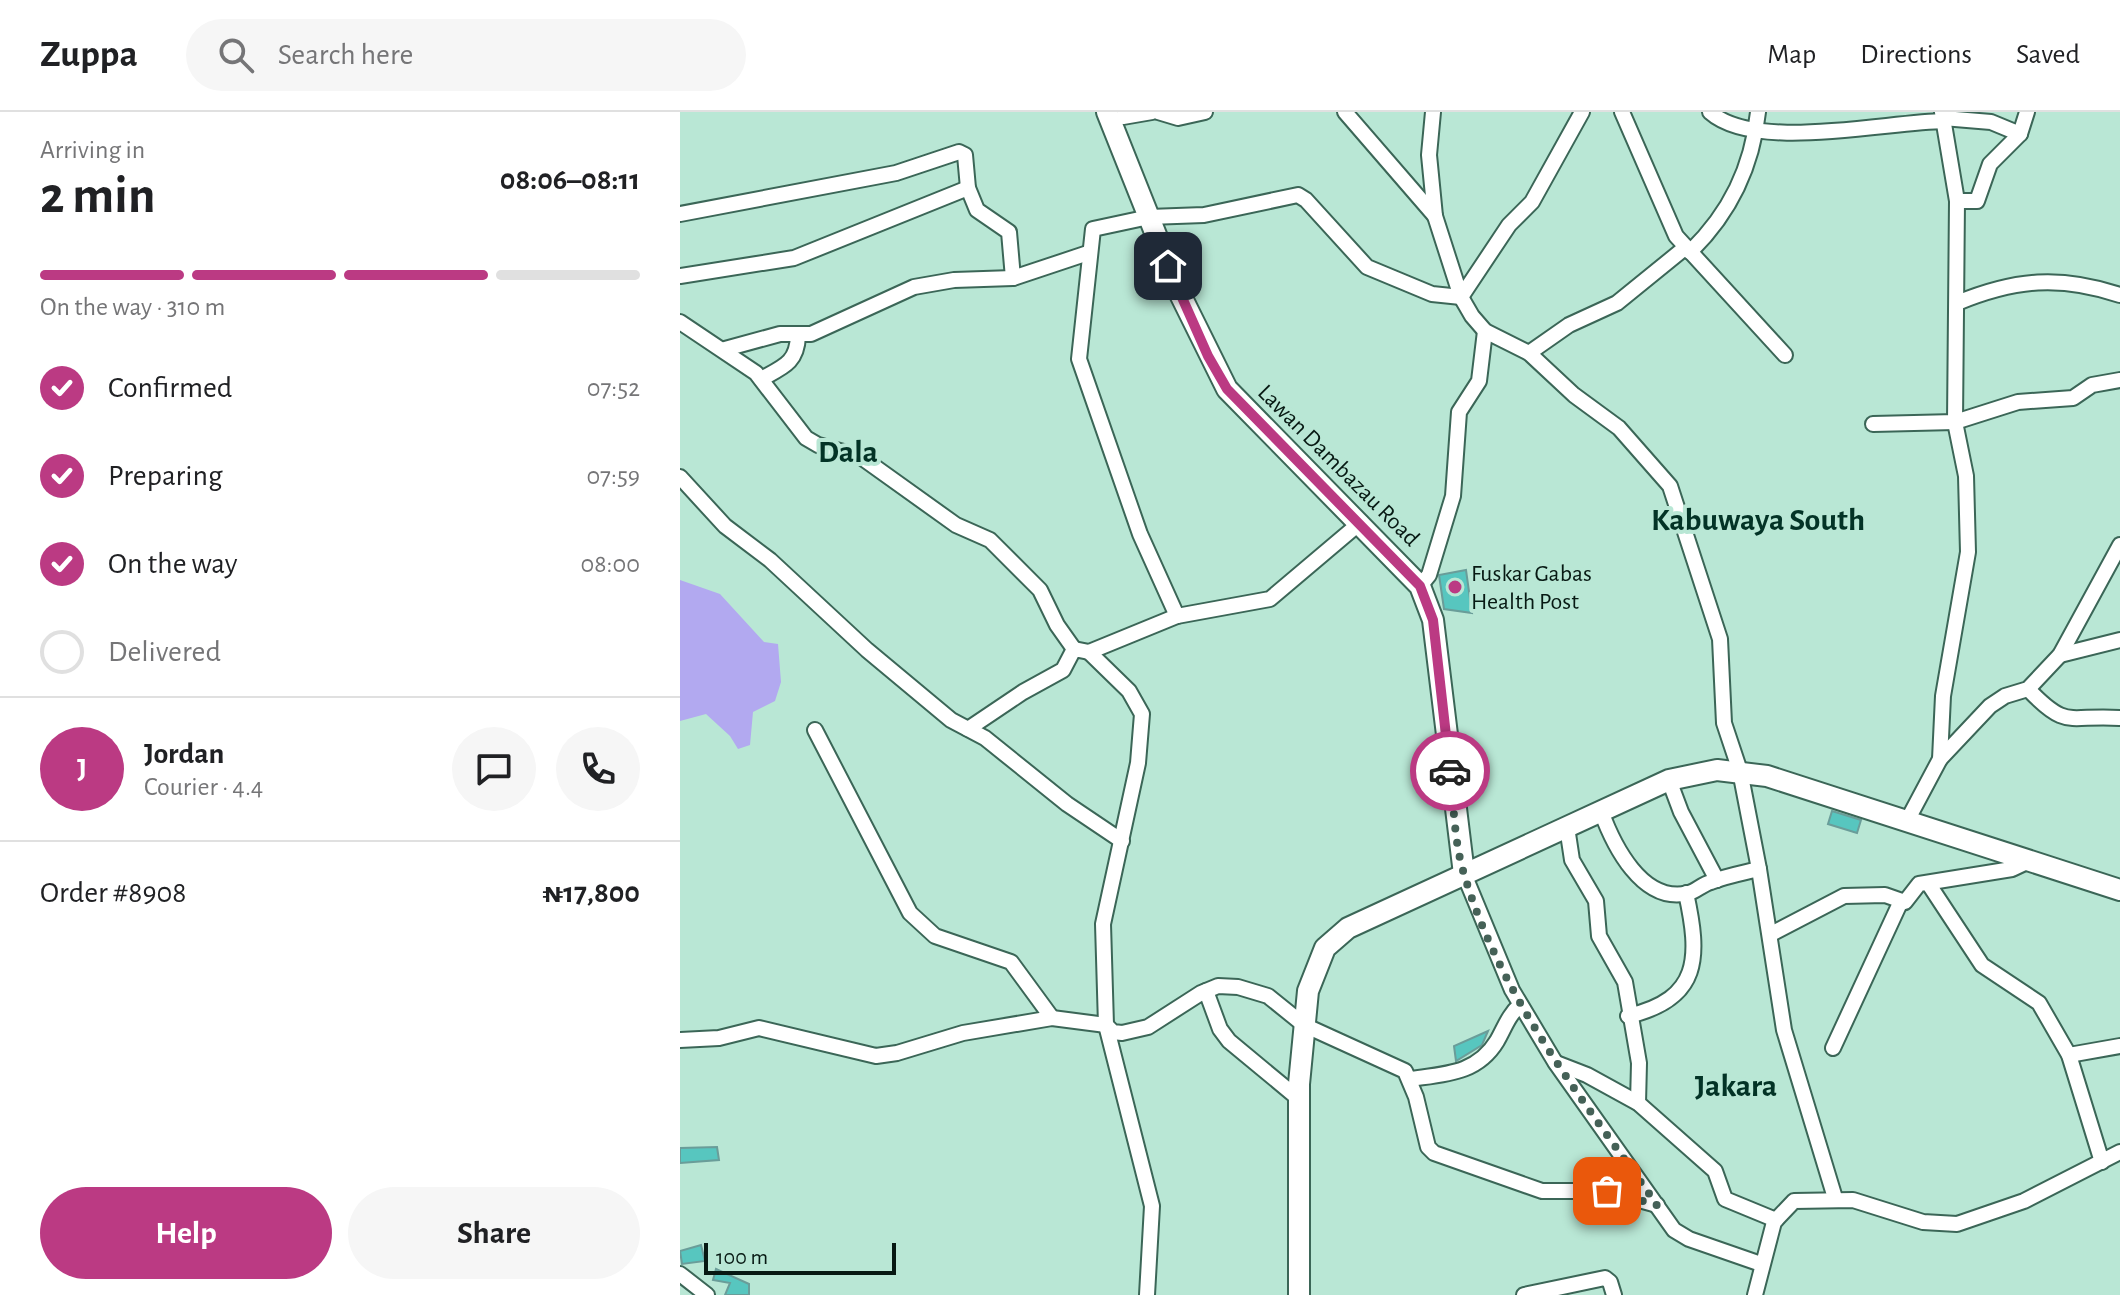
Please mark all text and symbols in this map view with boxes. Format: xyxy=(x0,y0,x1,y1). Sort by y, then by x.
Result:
search box xyxy=(186,19,746,91)
icon: search xyxy=(214,33,258,77)
text: Zuppa xyxy=(40,36,138,74)
text: Search here xyxy=(278,40,413,70)
text: Map xyxy=(1767,41,1816,69)
text: Directions xyxy=(1860,41,1972,69)
text: Saved xyxy=(2016,41,2080,69)
text: Arriving in xyxy=(40,137,145,163)
text: 08:06–08:11 xyxy=(500,165,640,195)
text: 2 min xyxy=(40,170,155,222)
pin xyxy=(1134,232,1202,300)
icon: home xyxy=(1146,244,1190,288)
text: On the way · 310 m xyxy=(40,294,225,320)
icon: check xyxy=(40,366,84,410)
text: Confirmed xyxy=(108,373,232,403)
text: 07:52 xyxy=(587,375,640,401)
street label: Lawan Dambazau Road xyxy=(1253,380,1424,551)
district label: Dala xyxy=(818,436,878,468)
icon: check xyxy=(40,454,84,498)
text: Preparing xyxy=(108,461,223,491)
text: 07:59 xyxy=(586,463,640,489)
district label: Kabuwaya South xyxy=(1651,504,1865,536)
icon: check xyxy=(40,542,84,586)
text: On the way xyxy=(108,549,237,579)
text: 08:00 xyxy=(581,551,640,577)
place label: Fuskar Gabas Health Post xyxy=(1471,562,1592,614)
marker: Fuskar Gabas Health Post xyxy=(1446,578,1464,596)
text: Delivered xyxy=(108,637,221,667)
button: chat xyxy=(452,727,536,811)
button: phone xyxy=(556,727,640,811)
courier xyxy=(1410,731,1490,811)
text: Jordan xyxy=(144,739,224,769)
icon: car xyxy=(1428,749,1472,793)
text: J xyxy=(77,754,87,784)
text: Courier · 4.4 xyxy=(144,774,263,800)
text: Order #8908 xyxy=(40,878,187,908)
text: ₦17,800 xyxy=(542,878,640,908)
district label: Jakara xyxy=(1695,1070,1777,1102)
pin xyxy=(1573,1157,1641,1225)
icon: bag xyxy=(1585,1169,1629,1213)
button: Help xyxy=(40,1187,332,1279)
button: Share xyxy=(348,1187,640,1279)
scale bar xyxy=(704,1239,896,1275)
text: 100 m xyxy=(716,1246,768,1268)

